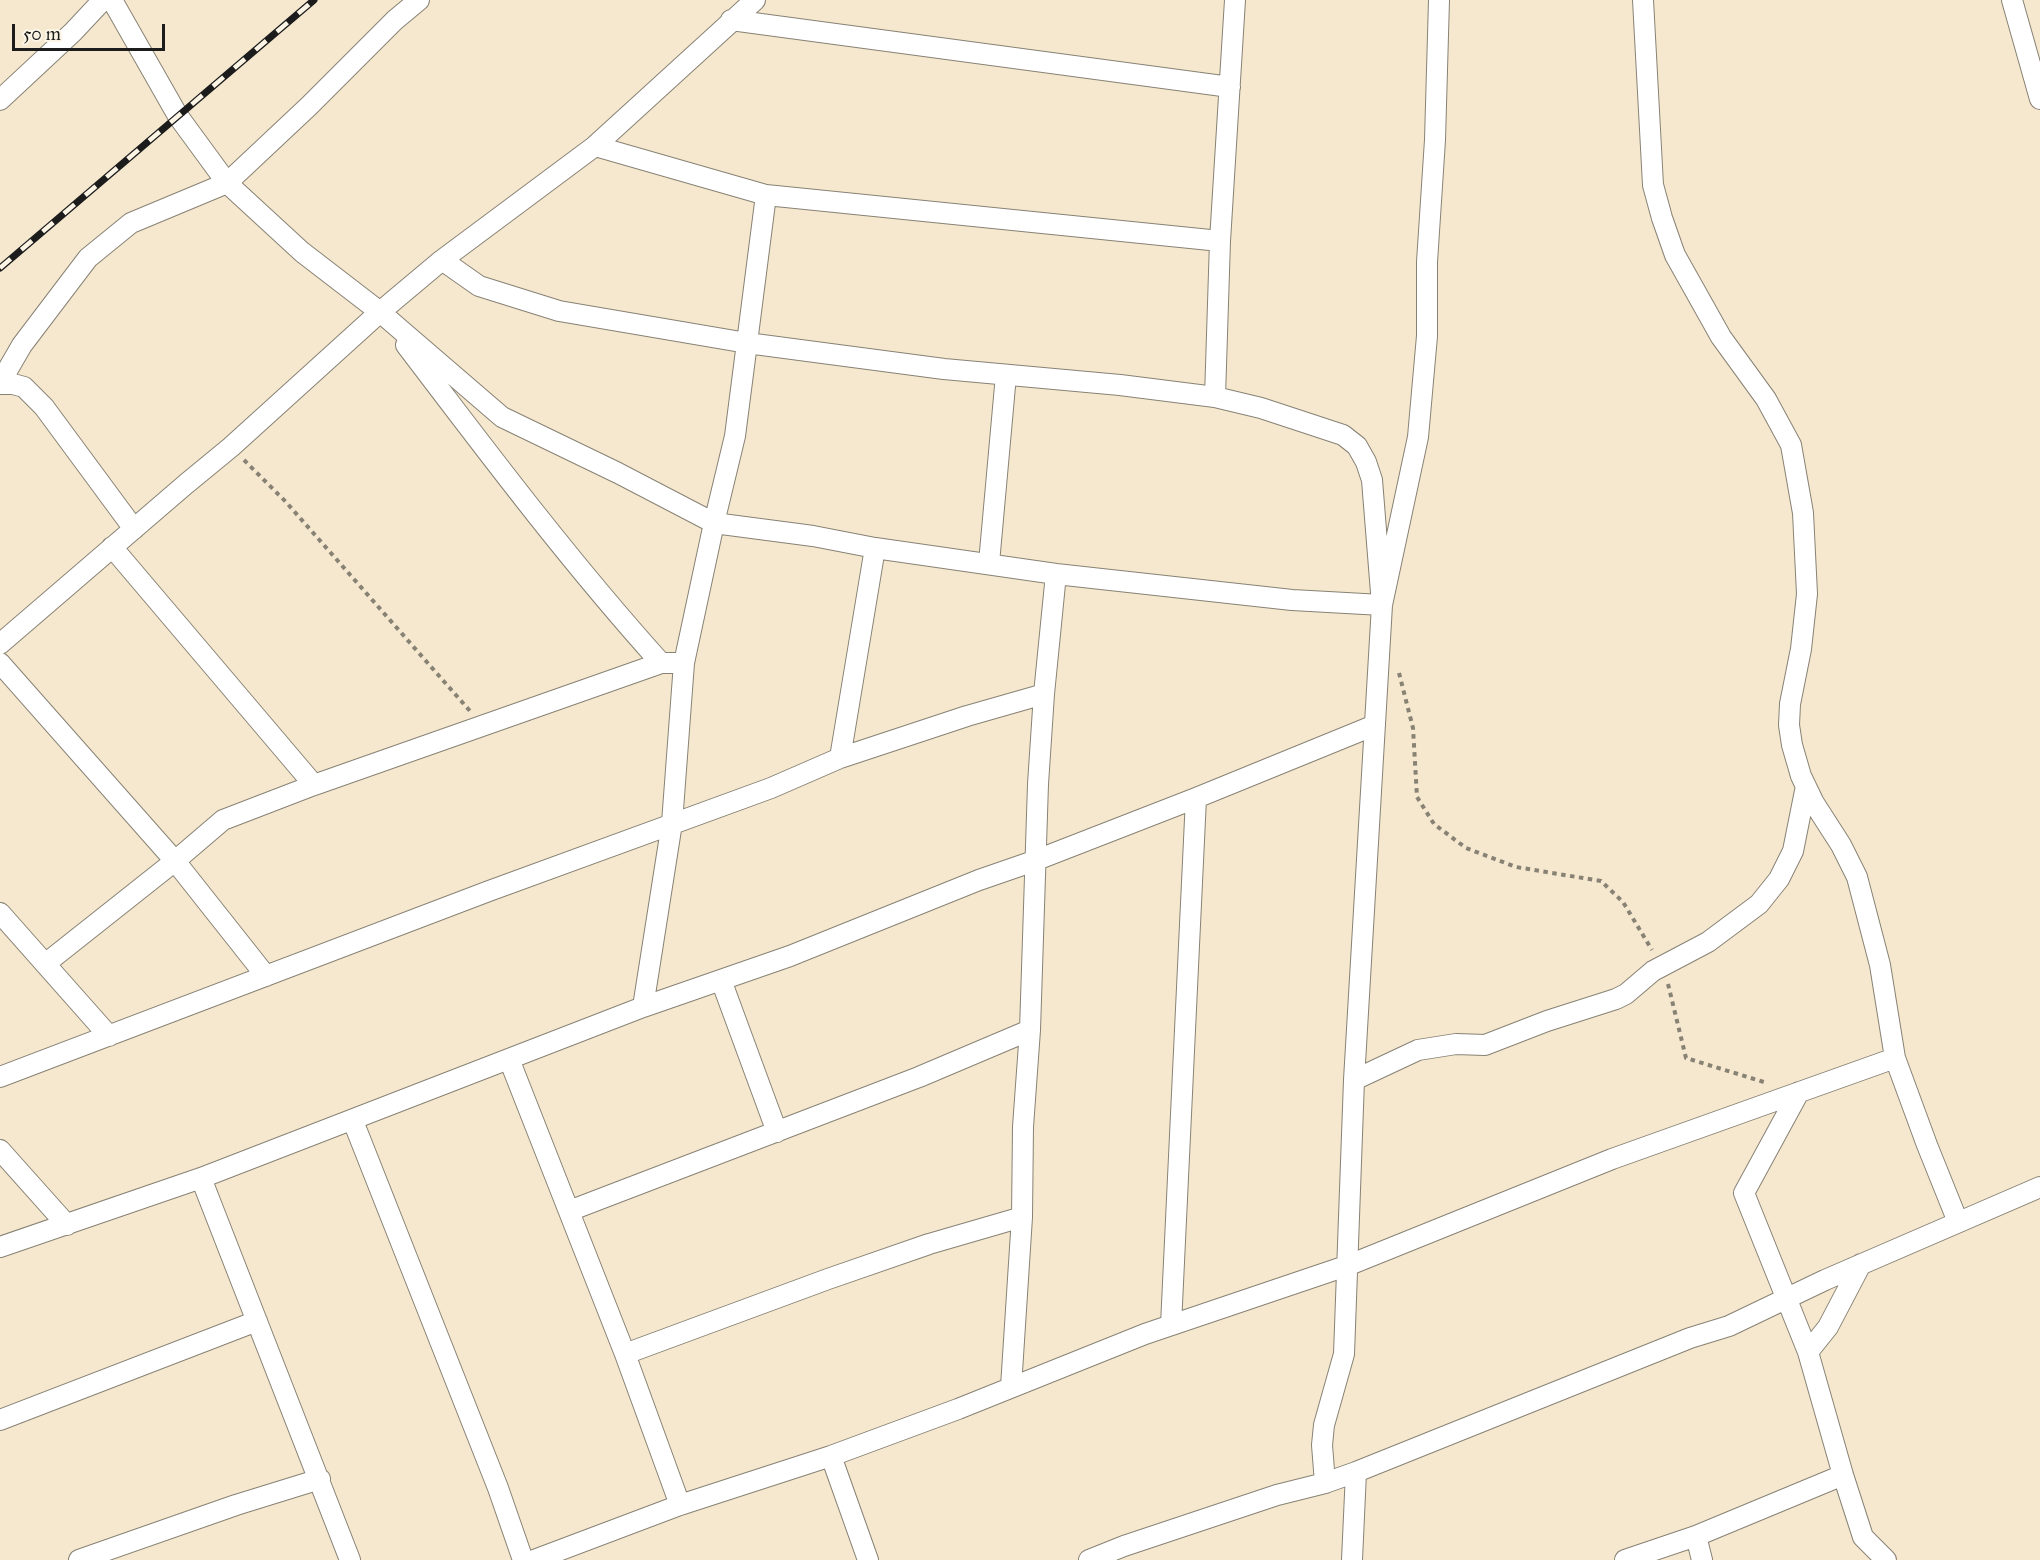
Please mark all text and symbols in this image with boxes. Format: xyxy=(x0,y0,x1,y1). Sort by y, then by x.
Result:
scale bar xyxy=(15,12,168,50)
text: 50 m xyxy=(23,23,61,45)

